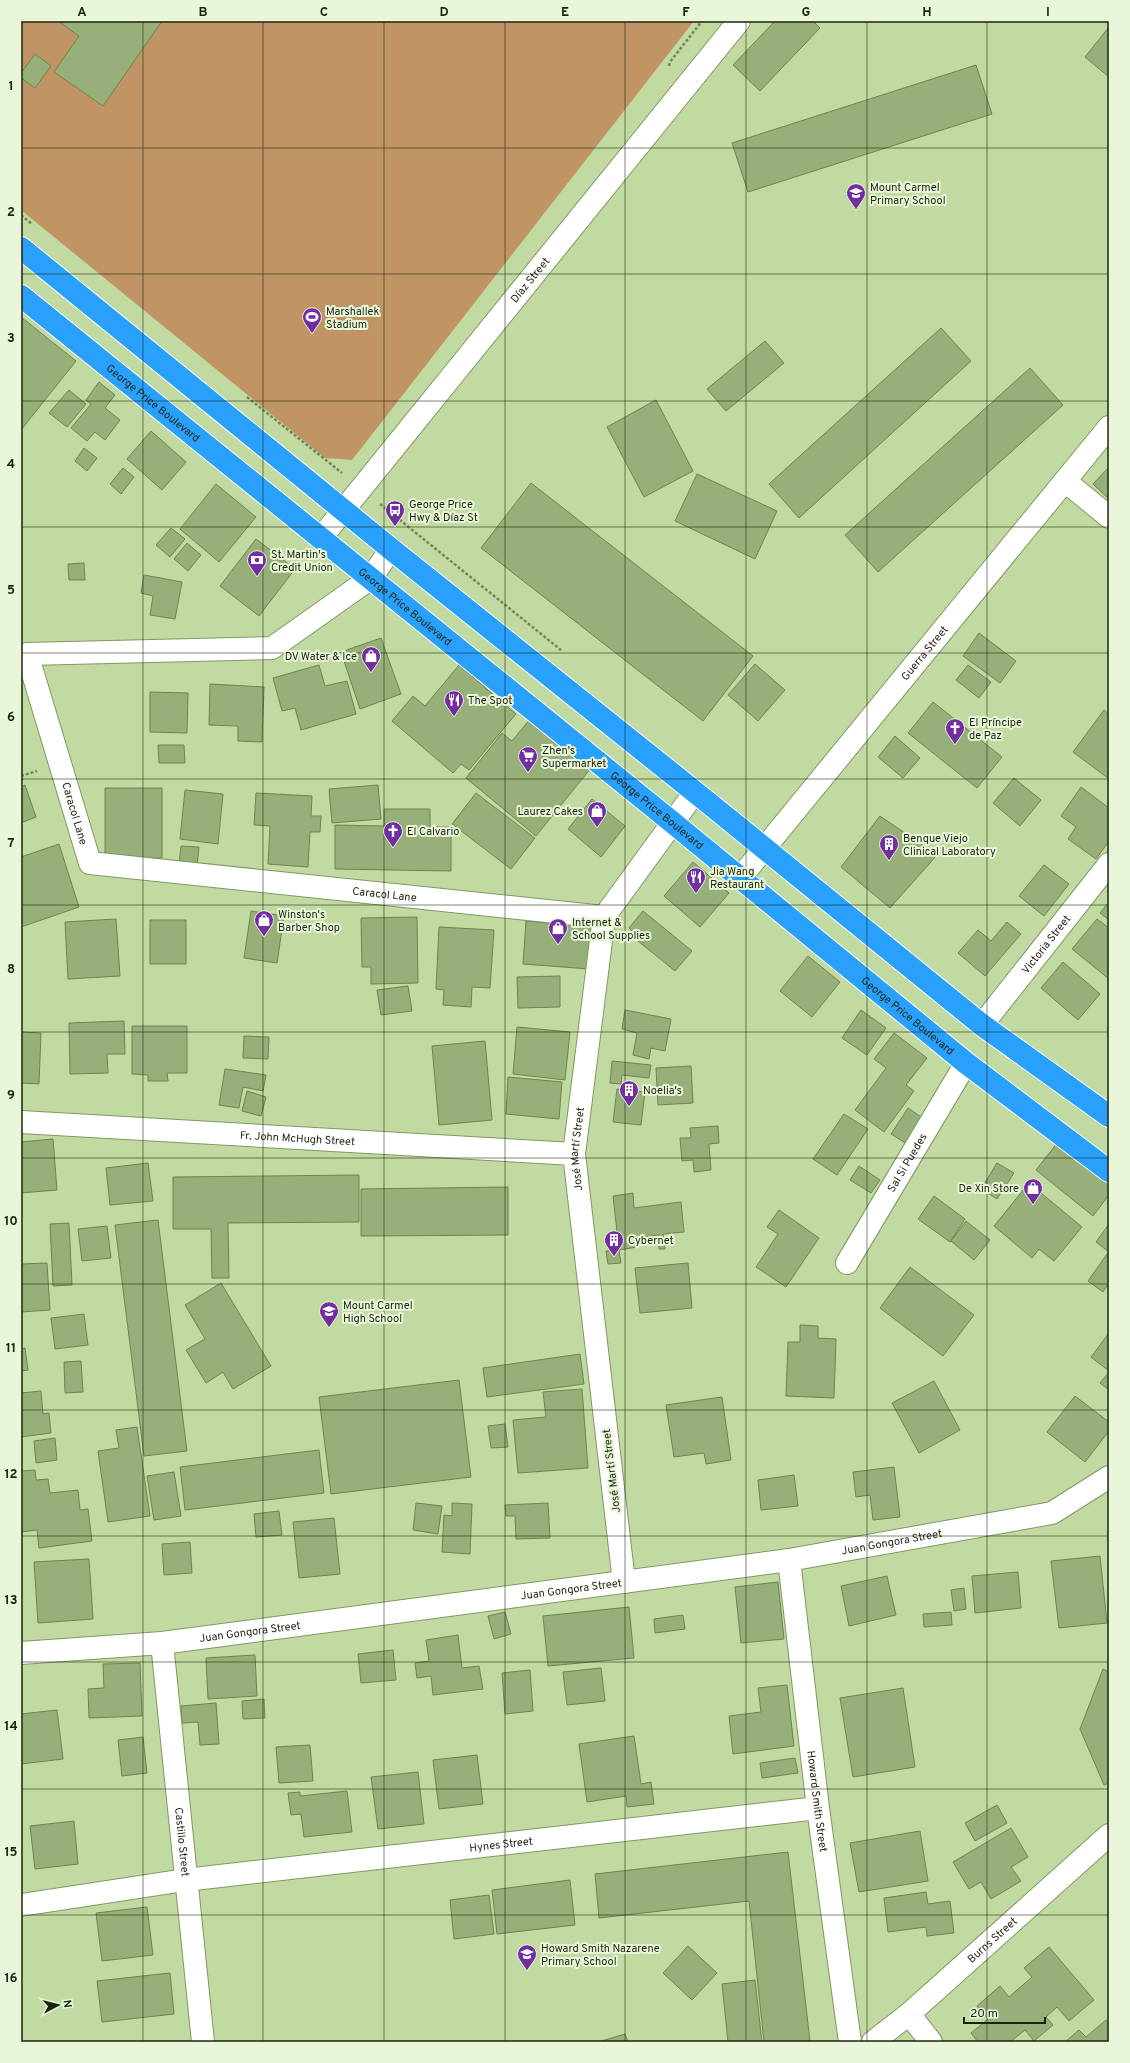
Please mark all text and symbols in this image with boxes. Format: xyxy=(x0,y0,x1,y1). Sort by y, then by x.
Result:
text: A xyxy=(77,5,87,21)
text: B xyxy=(199,5,208,21)
text: C xyxy=(320,5,328,21)
text: D xyxy=(439,5,449,21)
text: E xyxy=(561,5,569,21)
text: F xyxy=(682,5,690,21)
text: G xyxy=(802,5,811,21)
text: H xyxy=(922,5,932,21)
text: I xyxy=(1046,5,1050,21)
text: 1 xyxy=(8,79,14,95)
place label: Mount Carmel Primary School xyxy=(870,181,946,208)
school or university icon: Mount Carmel Primary School xyxy=(845,182,867,210)
text: 2 xyxy=(7,205,15,221)
street label: Díaz Street xyxy=(508,255,553,306)
place label: Marshallek Stadium xyxy=(326,305,379,332)
sports icon: Marshallek Stadium xyxy=(301,306,323,334)
text: 3 xyxy=(7,331,15,347)
street label: George Price Boulevard xyxy=(103,362,202,446)
text: 4 xyxy=(7,457,15,473)
place label: George Price Hwy & Díaz St xyxy=(409,498,478,525)
bus stop icon: George Price Hwy & Díaz St xyxy=(384,499,406,527)
place label: St. Martin's Credit Union xyxy=(271,548,333,575)
bank icon: St. Martin's Credit Union xyxy=(246,549,268,577)
street label: George Price Boulevard xyxy=(355,565,454,649)
text: 5 xyxy=(7,583,15,599)
street label: Guerra Street xyxy=(898,623,952,684)
shop icon: DV Water & Ice xyxy=(360,645,382,673)
place label: DV Water & Ice xyxy=(285,650,357,664)
restaurant icon: The Spot xyxy=(443,689,465,717)
place label: The Spot xyxy=(468,694,512,708)
text: 6 xyxy=(7,710,15,726)
place label: El Príncipe de Paz xyxy=(969,716,1022,743)
church icon: El Príncipe de Paz xyxy=(944,717,966,745)
place label: Zhen's Supermarket xyxy=(542,744,607,771)
supermarket icon: Zhen's Supermarket xyxy=(517,745,539,773)
street label: George Price Boulevard xyxy=(607,769,706,853)
street label: Caracol Lane xyxy=(58,781,90,847)
shop icon: Laurez Cakes xyxy=(586,800,608,828)
place label: Laurez Cakes xyxy=(517,805,583,819)
church icon: El Calvario xyxy=(382,820,404,848)
place label: El Calvario xyxy=(407,825,459,839)
place label: Benque Viejo Clinical Laboratory xyxy=(903,832,996,859)
building icon: Benque Viejo Clinical Laboratory xyxy=(878,833,900,861)
text: 7 xyxy=(8,836,15,852)
place label: Jia Wang Restaurant xyxy=(710,865,764,892)
restaurant icon: Jia Wang Restaurant xyxy=(685,866,707,894)
street label: Caracol Lane xyxy=(352,885,417,905)
place label: Winston's Barber Shop xyxy=(278,908,340,935)
shop icon: Winston's Barber Shop xyxy=(253,909,275,937)
street label: Victoria Street xyxy=(1019,912,1074,977)
place label: Internet & School Supplies xyxy=(572,916,650,943)
shop icon: Internet & School Supplies xyxy=(547,917,569,945)
text: 8 xyxy=(7,962,15,978)
street label: George Price Boulevard xyxy=(858,974,957,1058)
building icon: Noelia's xyxy=(618,1079,640,1107)
place label: Noelia's xyxy=(643,1084,682,1098)
text: 9 xyxy=(7,1088,15,1104)
street label: José Martí Street xyxy=(568,1106,588,1192)
street label: Fr. John McHugh Street xyxy=(240,1129,355,1149)
street label: Sal Si Puedes xyxy=(885,1131,931,1195)
shop icon: De Xin Store xyxy=(1022,1177,1044,1205)
place label: De Xin Store xyxy=(959,1182,1019,1196)
text: 10 xyxy=(4,1214,18,1230)
building icon: Cybernet xyxy=(603,1229,625,1257)
place label: Cybernet xyxy=(628,1234,674,1248)
place label: Mount Carmel High School xyxy=(343,1299,413,1326)
school or university icon: Mount Carmel High School xyxy=(318,1300,340,1328)
text: 11 xyxy=(6,1341,16,1357)
street label: José Martí Street xyxy=(600,1428,624,1514)
text: 12 xyxy=(4,1467,18,1483)
street label: Juan Gongora Street xyxy=(840,1527,943,1559)
street label: Juan Gongora Street xyxy=(520,1576,623,1603)
text: 13 xyxy=(5,1593,18,1609)
street label: Juan Gongora Street xyxy=(198,1619,302,1646)
text: 14 xyxy=(4,1719,18,1735)
street label: Howard Smith Street xyxy=(803,1750,830,1853)
street label: Castillo Street xyxy=(171,1807,192,1877)
street label: Hynes Street xyxy=(469,1834,534,1856)
text: 15 xyxy=(4,1845,18,1861)
street label: Burns Street xyxy=(965,1915,1020,1966)
place label: Howard Smith Nazarene Primary School xyxy=(541,1942,660,1969)
school or university icon: Howard Smith Nazarene Primary School xyxy=(516,1943,538,1971)
text: 16 xyxy=(4,1971,18,1987)
north arrow xyxy=(38,1985,78,2025)
text: N xyxy=(60,1999,74,2009)
scale bar xyxy=(964,1999,1045,2025)
text: 20 m xyxy=(970,2006,998,2022)

